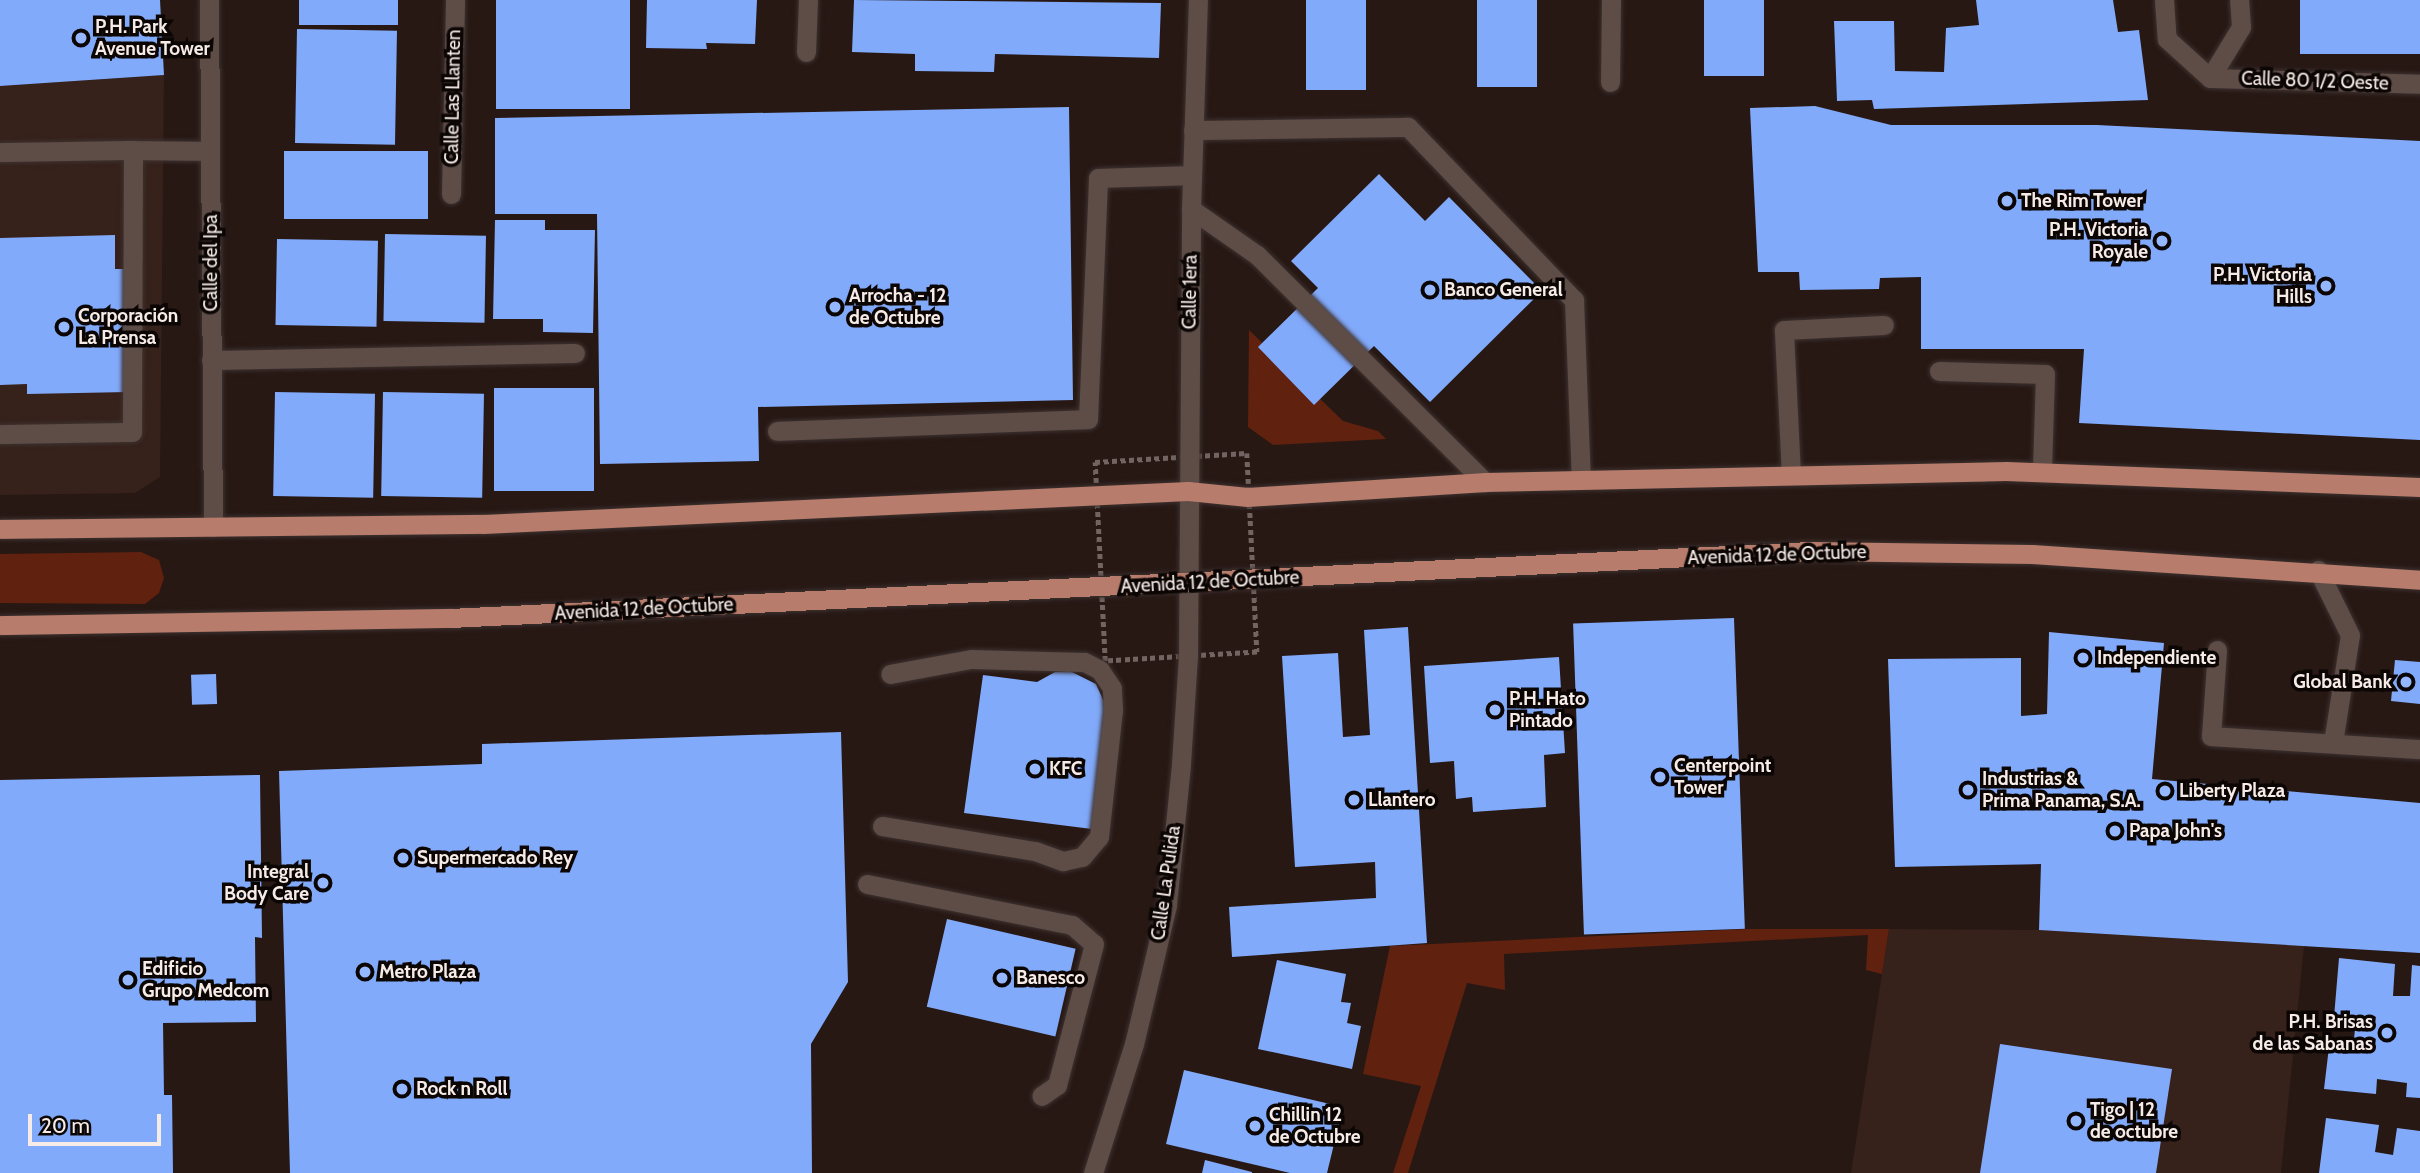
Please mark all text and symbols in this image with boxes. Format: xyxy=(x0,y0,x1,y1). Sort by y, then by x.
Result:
place label: P.H. Park Avenue Tower xyxy=(95,16,210,60)
street label: Calle Las Llanten xyxy=(440,29,466,165)
marker: P.H. Park Avenue Tower xyxy=(73,30,89,46)
street label: Calle 80 1/2 Oeste xyxy=(2241,67,2389,95)
place label: The Rim Tower xyxy=(2021,190,2143,212)
marker: The Rim Tower xyxy=(1999,193,2015,209)
street label: Calle del Ipa xyxy=(200,214,222,312)
place label: P.H. Victoria Royale xyxy=(2049,219,2148,263)
marker: P.H. Victoria Royale xyxy=(2154,233,2170,249)
street label: Calle 1era xyxy=(1178,255,1202,329)
place label: P.H. Victoria Hills xyxy=(2213,264,2312,308)
marker: P.H. Victoria Hills xyxy=(2318,278,2334,294)
place label: Banco General xyxy=(1444,279,1563,301)
marker: Banco General xyxy=(1422,282,1438,298)
place label: Arrocha - 12 de Octubre xyxy=(849,285,946,329)
marker: Arrocha - 12 de Octubre xyxy=(827,299,843,315)
place label: Corporación La Prensa xyxy=(78,305,178,349)
marker: Corporación La Prensa xyxy=(56,319,72,335)
street label: Avenida 12 de Octubre xyxy=(1687,540,1867,570)
street label: Avenida 12 de Octubre xyxy=(1120,566,1300,598)
street label: Avenida 12 de Octubre xyxy=(554,593,734,625)
place label: Independiente xyxy=(2097,647,2216,669)
marker: Independiente xyxy=(2075,650,2091,666)
place label: Global Bank xyxy=(2293,671,2392,693)
marker: Global Bank xyxy=(2398,674,2414,690)
place label: P.H. Hato Pintado xyxy=(1509,688,1586,732)
marker: P.H. Hato Pintado xyxy=(1487,702,1503,718)
place label: Centerpoint Tower xyxy=(1674,755,1771,799)
place label: KFC xyxy=(1049,758,1082,780)
marker: KFC xyxy=(1027,761,1043,777)
place label: Industrias & Prima Panama, S.A. xyxy=(1982,768,2141,812)
marker: Centerpoint Tower xyxy=(1652,769,1668,785)
place label: Liberty Plaza xyxy=(2179,780,2285,802)
marker: Industrias & Prima Panama, S.A. xyxy=(1960,782,1976,798)
marker: Liberty Plaza xyxy=(2157,783,2173,799)
place label: Llantero xyxy=(1368,789,1435,811)
marker: Llantero xyxy=(1346,792,1362,808)
place label: Papa John's xyxy=(2129,820,2222,842)
marker: Papa John's xyxy=(2107,823,2123,839)
street label: Calle La Pulida xyxy=(1147,824,1185,942)
place label: Supermercado Rey xyxy=(417,847,573,869)
marker: Supermercado Rey xyxy=(395,850,411,866)
place label: Integral Body Care xyxy=(224,861,309,905)
marker: Integral Body Care xyxy=(315,875,331,891)
place label: Edificio Grupo Medcom xyxy=(142,958,269,1002)
place label: Metro Plaza xyxy=(379,961,476,983)
marker: Metro Plaza xyxy=(357,964,373,980)
place label: Banesco xyxy=(1016,967,1085,989)
marker: Banesco xyxy=(994,970,1010,986)
marker: Edificio Grupo Medcom xyxy=(120,972,136,988)
place label: P.H. Brisas de las Sabanas xyxy=(2253,1011,2373,1055)
marker: P.H. Brisas de las Sabanas xyxy=(2379,1025,2395,1041)
place label: Rock n Roll xyxy=(416,1078,508,1100)
marker: Rock n Roll xyxy=(394,1081,410,1097)
place label: Tigo | 12 de octubre xyxy=(2090,1099,2178,1143)
scale bar xyxy=(32,1100,164,1144)
place label: Chillin 12 de Octubre xyxy=(1269,1104,1361,1148)
text: 20 m xyxy=(41,1113,90,1138)
marker: Tigo | 12 de octubre xyxy=(2068,1113,2084,1129)
marker: Chillin 12 de Octubre xyxy=(1247,1118,1263,1134)

